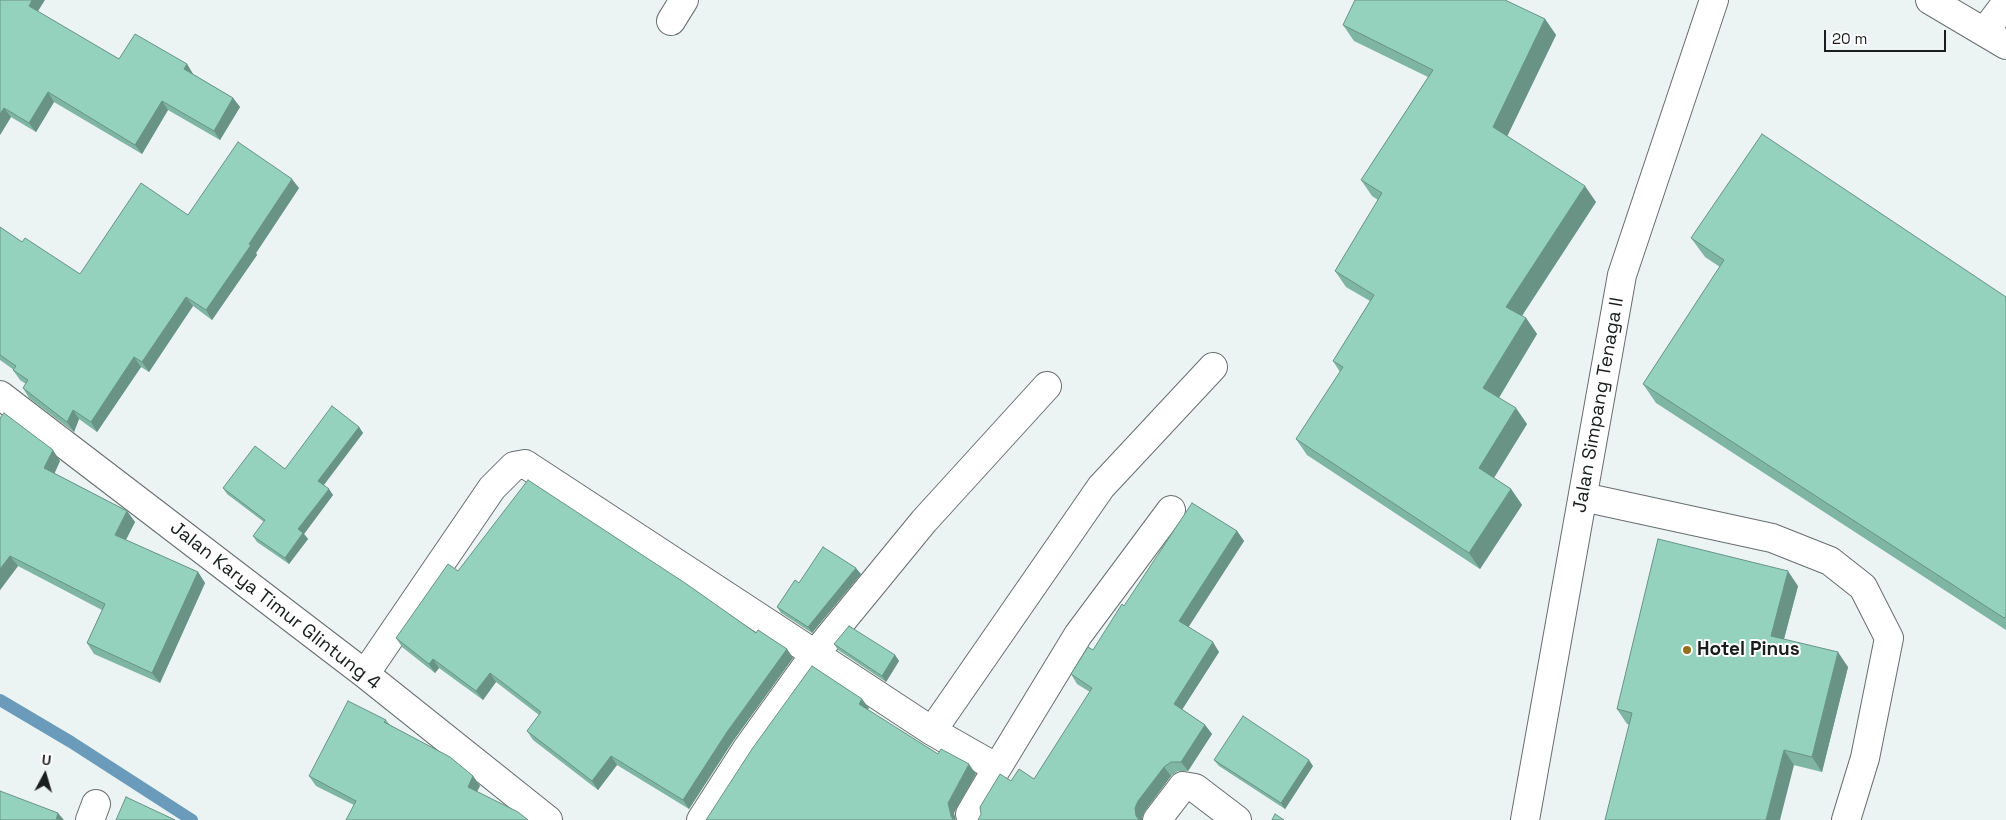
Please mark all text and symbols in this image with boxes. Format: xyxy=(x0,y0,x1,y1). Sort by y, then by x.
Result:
scale bar xyxy=(1826,20,1948,52)
text: 20 m xyxy=(1832,29,1867,48)
street label: Jalan Simpang Tenaga II xyxy=(1569,295,1629,515)
street label: Jalan Karya Timur Glintung 4 xyxy=(165,517,385,695)
place label: Hotel Pinus xyxy=(1697,639,1800,661)
marker: Hotel Pinus xyxy=(1681,644,1693,656)
north arrow xyxy=(20,750,70,800)
text: U xyxy=(41,751,52,770)

